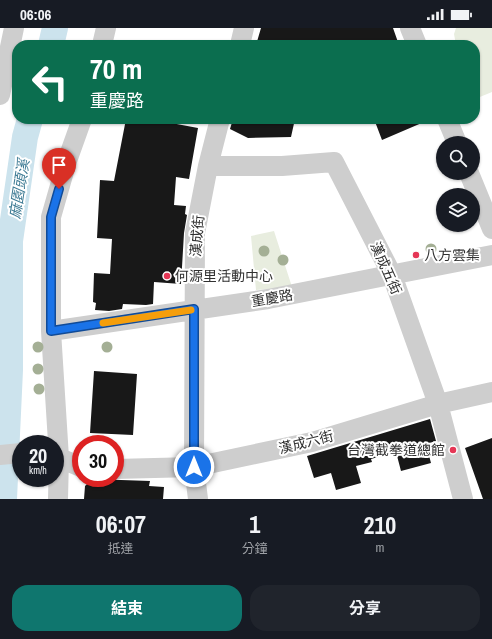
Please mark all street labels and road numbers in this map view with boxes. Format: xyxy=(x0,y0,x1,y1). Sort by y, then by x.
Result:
street label: 漢成街 xyxy=(186,214,208,258)
street label: 漢成五街 xyxy=(366,239,406,297)
street label: 重慶路 xyxy=(250,285,294,311)
street label: 漢成六街 xyxy=(277,426,335,458)

